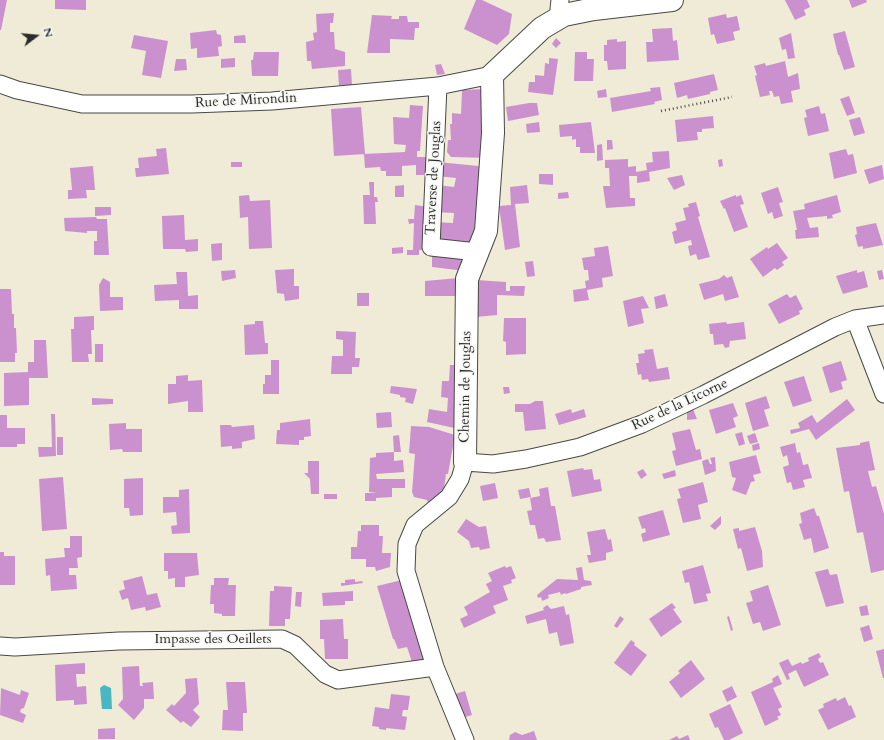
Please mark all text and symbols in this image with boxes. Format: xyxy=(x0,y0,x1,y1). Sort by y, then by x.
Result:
north arrow xyxy=(16,16,56,56)
text: N xyxy=(39,26,57,39)
street label: Rue de Mirondin xyxy=(195,90,297,112)
street label: Traverse de Jouglas xyxy=(423,120,445,236)
street label: Chemin de Jouglas xyxy=(457,331,475,443)
street label: Rue de la Licorne xyxy=(629,375,731,435)
street label: Impasse des Oeillets xyxy=(155,632,271,648)

